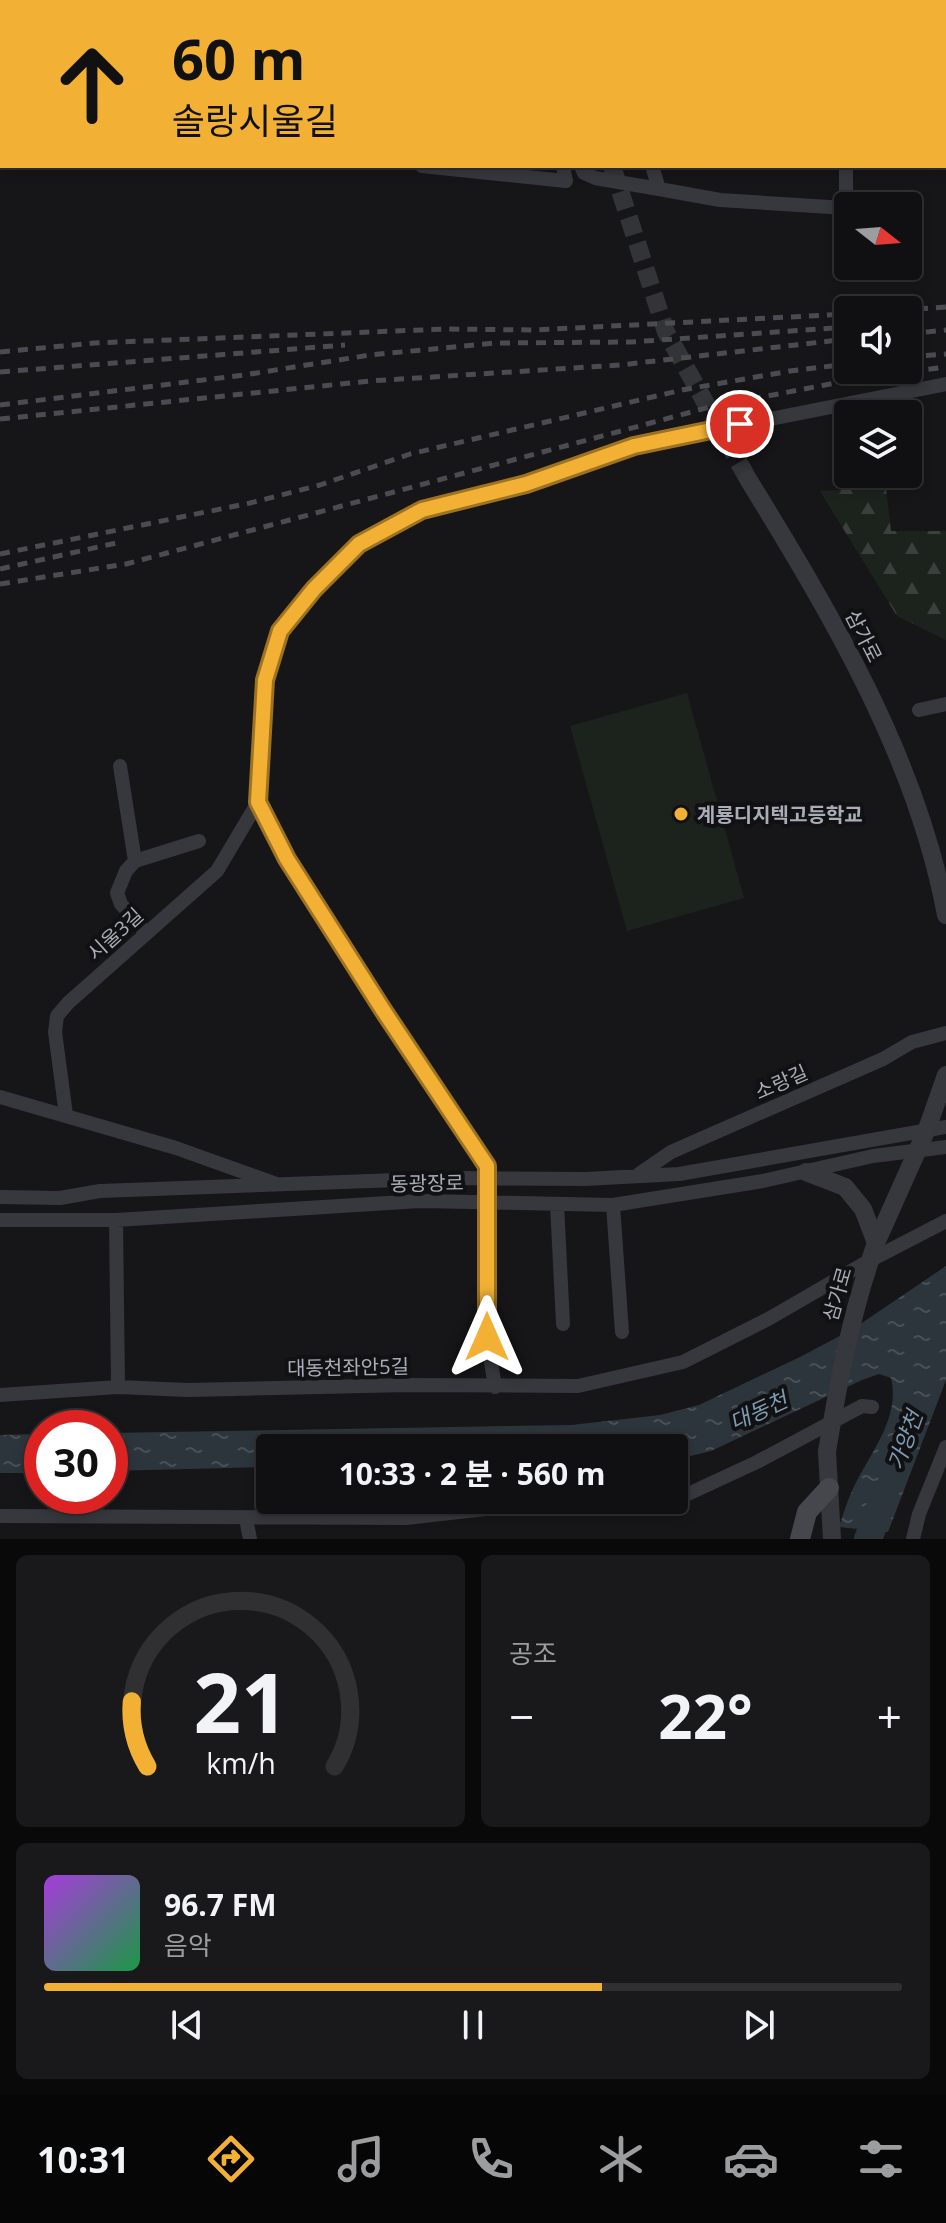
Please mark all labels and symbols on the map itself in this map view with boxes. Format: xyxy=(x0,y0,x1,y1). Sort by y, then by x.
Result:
north arrow xyxy=(834,192,922,280)
pin xyxy=(706,390,774,458)
street label: 삼가로 xyxy=(839,605,889,667)
place label: 계룡디지텍고등학교 xyxy=(697,801,863,828)
marker: 계룡디지텍고등학교 xyxy=(672,805,690,823)
street label: 시울3길 xyxy=(81,902,149,966)
street label: 소랑길 xyxy=(750,1058,812,1106)
street label: 동광장로 xyxy=(390,1169,464,1197)
street label: 삼가로 xyxy=(816,1264,858,1324)
position arrow xyxy=(445,1295,529,1379)
street label: 대동천좌안5길 xyxy=(287,1352,409,1382)
water label: 대동천 xyxy=(724,1382,794,1436)
water label: 가양천 xyxy=(880,1404,929,1474)
speed limit sign: 30 xyxy=(24,1410,128,1514)

